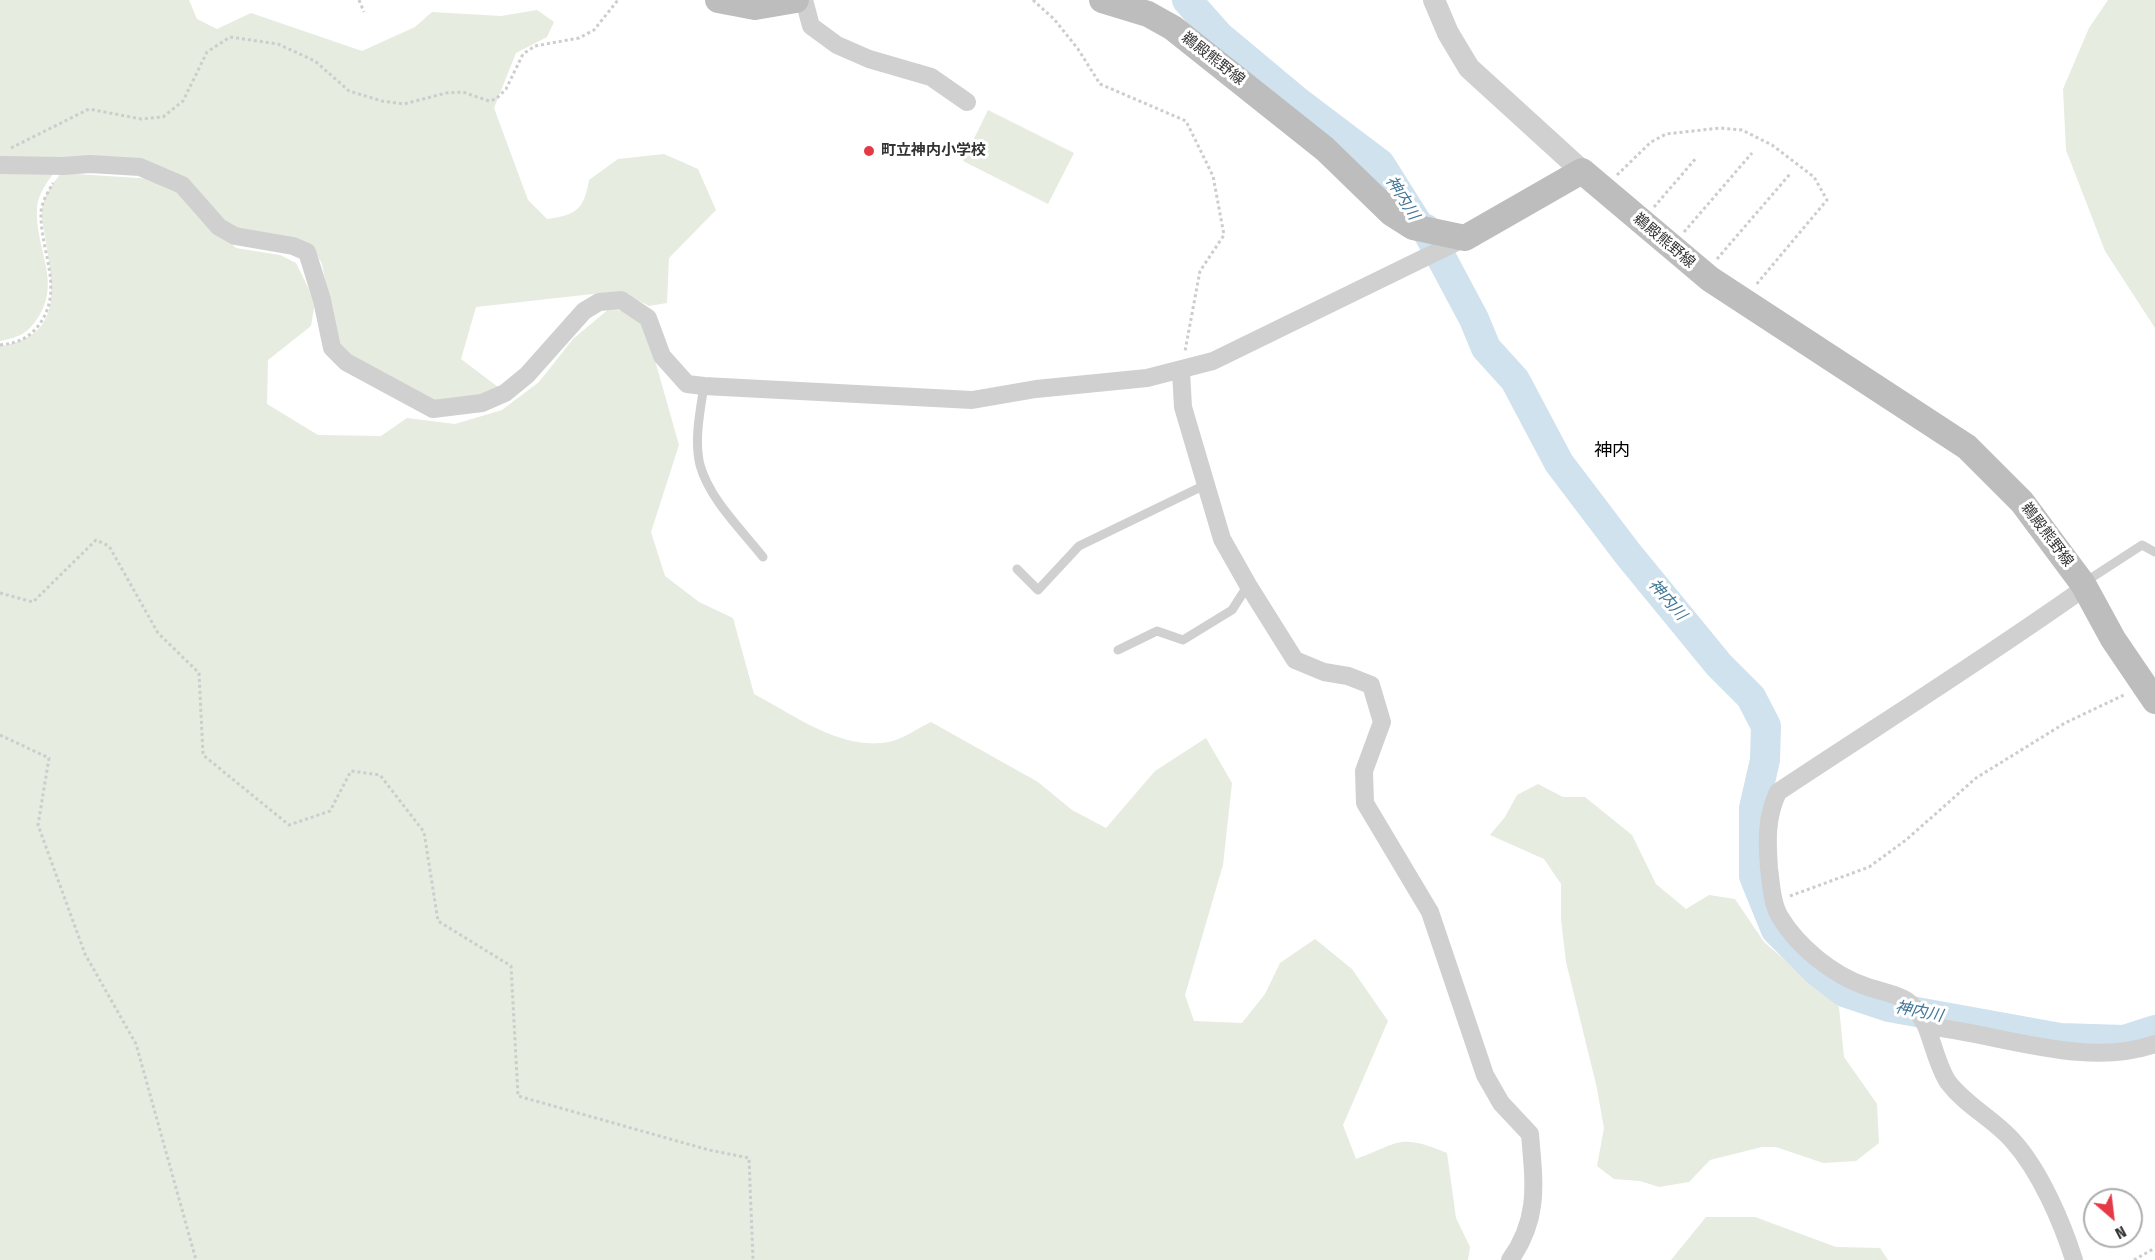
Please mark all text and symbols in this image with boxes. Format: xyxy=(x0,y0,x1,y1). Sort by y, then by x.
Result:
street label: 鵜殿熊野線 xyxy=(1178,29,1248,89)
place label: 町立神内小学校 xyxy=(881,142,986,160)
marker: 町立神内小学校 xyxy=(862,144,876,158)
water label: 神内川 xyxy=(1381,173,1423,223)
street label: 鵜殿熊野線 xyxy=(1629,210,1699,272)
district label: 神内 xyxy=(1594,440,1630,462)
street label: 鵜殿熊野線 xyxy=(2017,500,2077,570)
water label: 神内川 xyxy=(1644,576,1690,624)
water label: 神内川 xyxy=(1894,998,1944,1026)
north arrow xyxy=(2083,1188,2143,1248)
text: N xyxy=(2112,1222,2129,1243)

